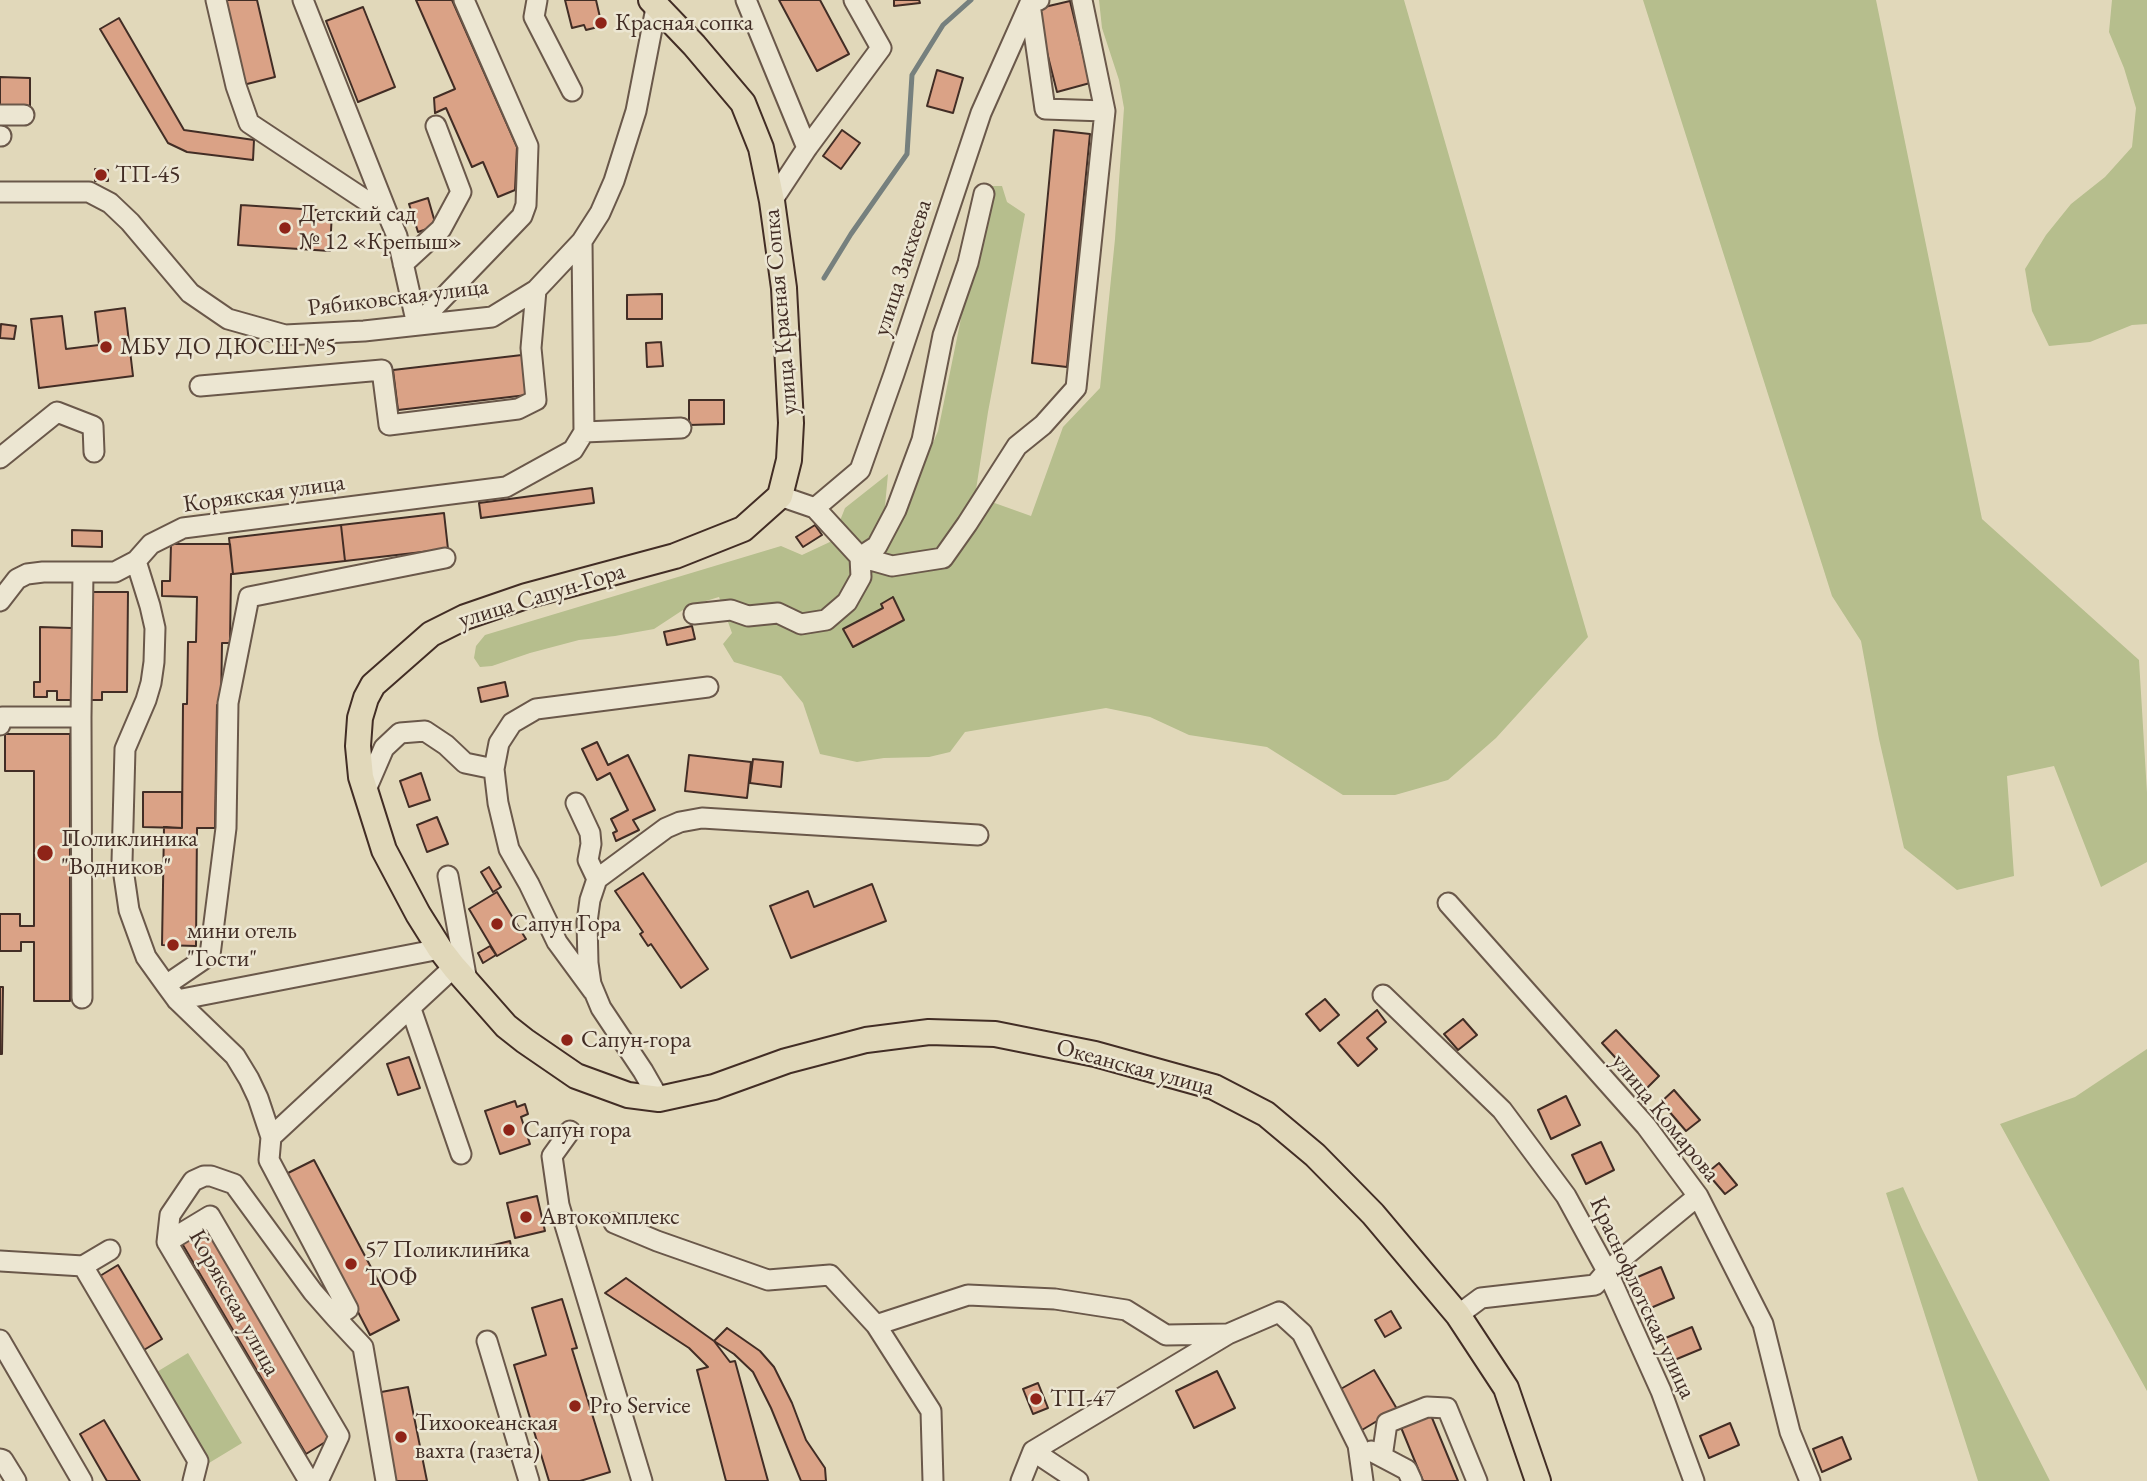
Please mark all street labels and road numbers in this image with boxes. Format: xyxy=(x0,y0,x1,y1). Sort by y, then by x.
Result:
street label: улица Закхеева xyxy=(867,196,939,340)
street label: улица Красная Сопка xyxy=(758,208,804,416)
street label: Рябиковская улица xyxy=(306,273,490,323)
street label: Корякская улица xyxy=(181,468,347,520)
street label: улица Сапун-Гора xyxy=(455,557,629,635)
street label: Океанская улица xyxy=(1053,1033,1217,1103)
street label: улица Комарова xyxy=(1605,1048,1725,1188)
street label: Краснофлотская улица xyxy=(1583,1192,1701,1404)
street label: Корякская улица xyxy=(182,1225,286,1381)

